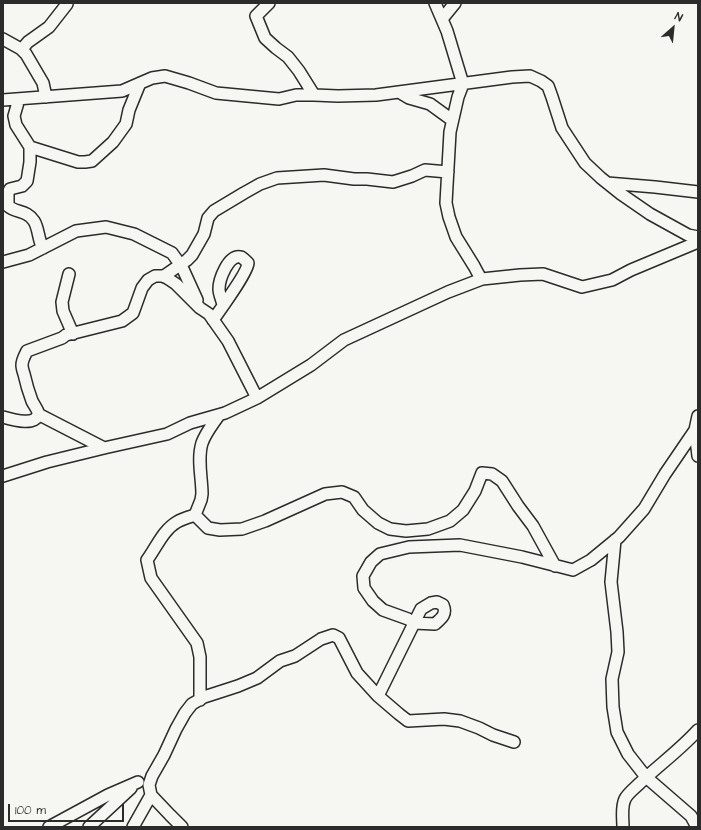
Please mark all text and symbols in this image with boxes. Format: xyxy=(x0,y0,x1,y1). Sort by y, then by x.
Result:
north arrow xyxy=(653,8,693,48)
text: N xyxy=(672,9,685,25)
scale bar xyxy=(10,796,126,822)
text: 100 m xyxy=(15,802,46,819)

